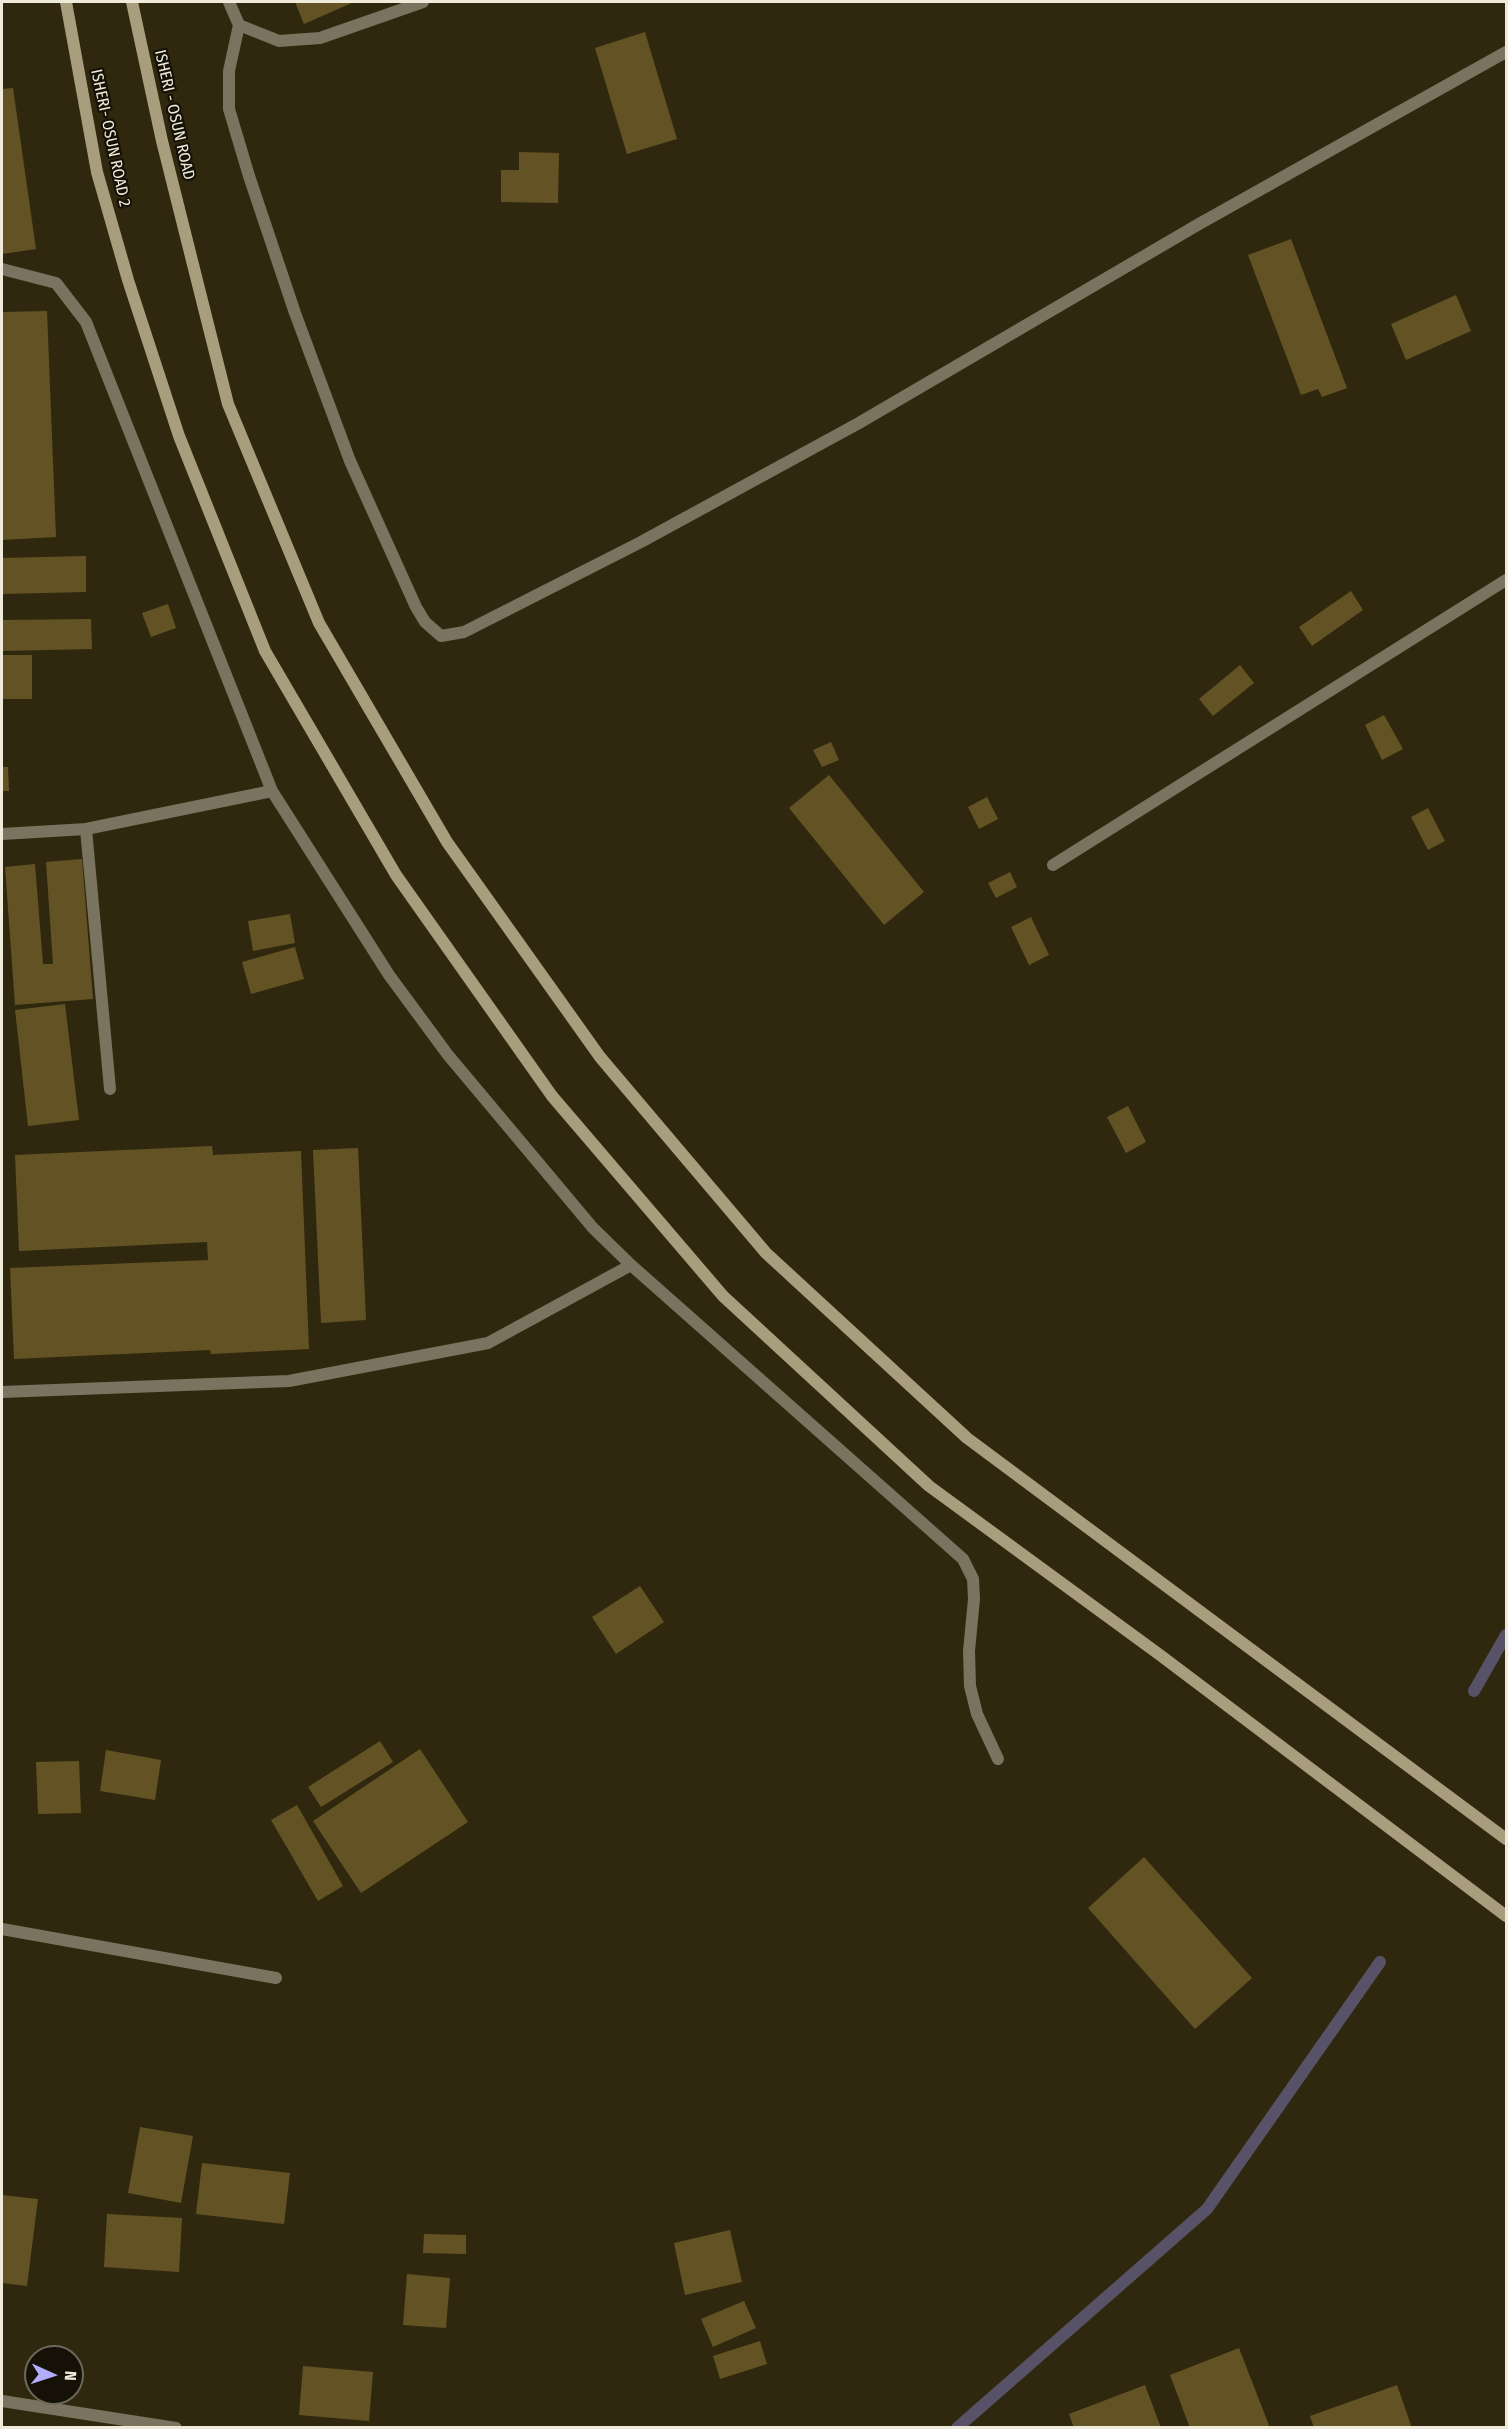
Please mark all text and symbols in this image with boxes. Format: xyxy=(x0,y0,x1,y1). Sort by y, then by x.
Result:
street label: ISHERI - OSUN ROAD xyxy=(150,48,198,182)
street label: ISHERI- OSUN ROAD 2 xyxy=(86,68,134,208)
north arrow xyxy=(24,2345,84,2405)
text: N xyxy=(61,2371,80,2381)

